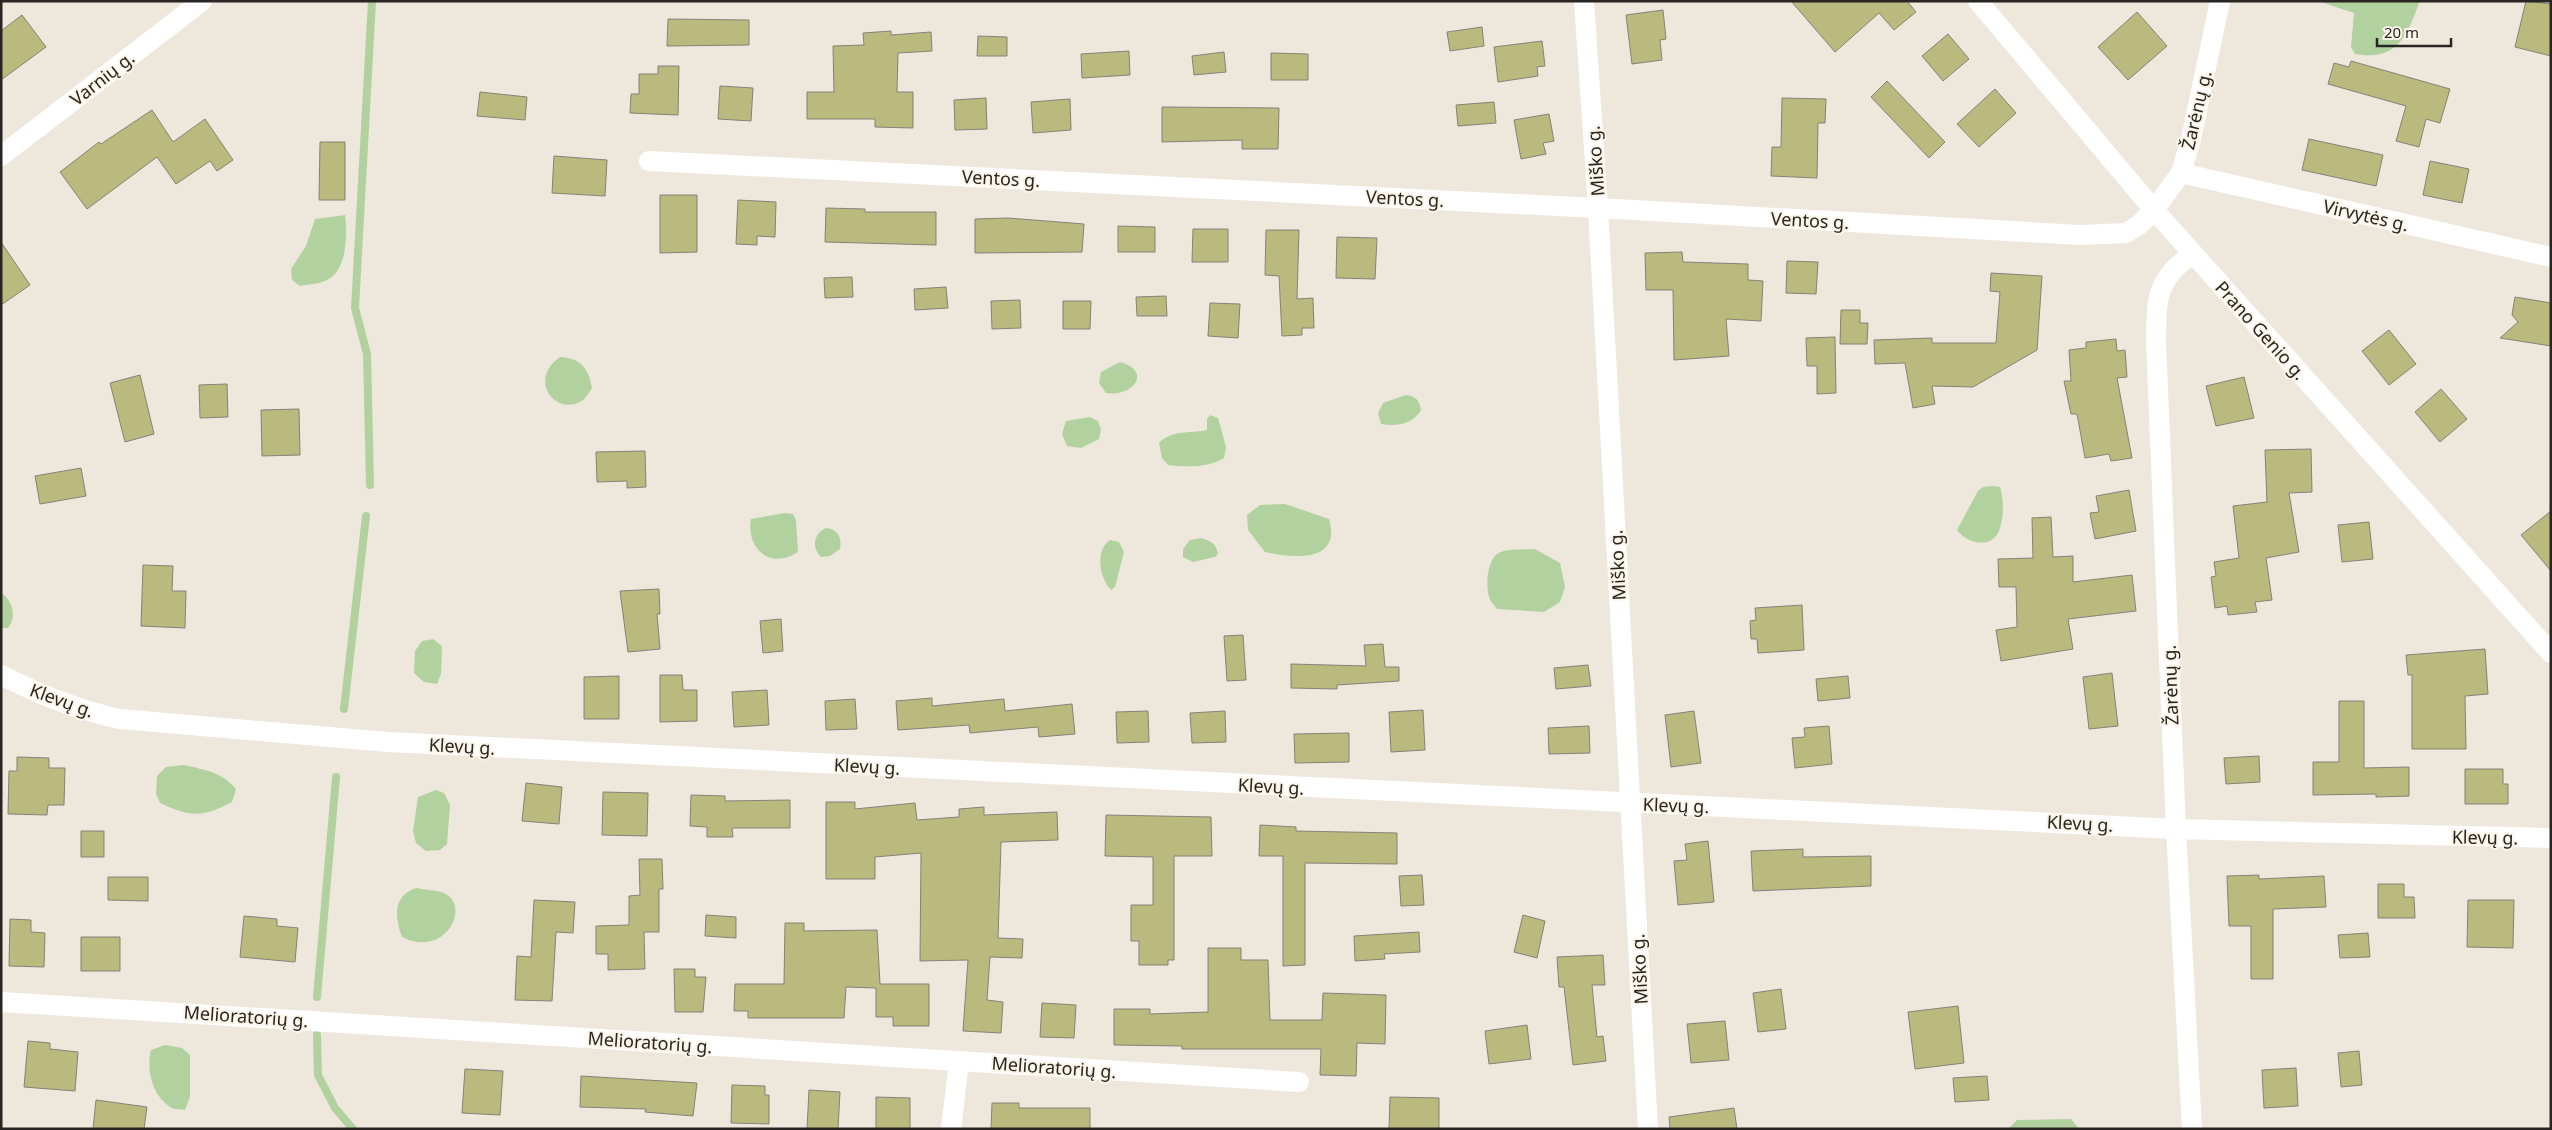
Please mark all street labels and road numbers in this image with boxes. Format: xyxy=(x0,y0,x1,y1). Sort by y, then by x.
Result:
street label: Varnių g. xyxy=(65,45,139,111)
street label: Žarėnų g. xyxy=(2175,68,2217,152)
street label: Miško g. xyxy=(1581,125,1609,197)
street label: Ventos g. xyxy=(961,164,1041,192)
street label: Ventos g. xyxy=(1365,184,1445,212)
street label: Virvytės g. xyxy=(2321,194,2411,236)
street label: Ventos g. xyxy=(1770,206,1850,234)
street label: Prano Genio g. xyxy=(2210,275,2312,385)
street label: Miško g. xyxy=(1603,529,1631,601)
street label: Žarėnų g. xyxy=(2157,644,2183,726)
street label: Klevų g. xyxy=(27,677,97,723)
street label: Klevų g. xyxy=(428,732,496,760)
street label: Klevų g. xyxy=(833,752,901,780)
street label: Klevų g. xyxy=(1237,772,1305,800)
street label: Klevų g. xyxy=(1642,792,1710,818)
street label: Klevų g. xyxy=(2046,809,2114,837)
street label: Klevų g. xyxy=(2452,824,2518,850)
street label: Miško g. xyxy=(1625,933,1653,1005)
street label: Melioratorių g. xyxy=(183,1000,309,1032)
street label: Melioratorių g. xyxy=(587,1026,713,1058)
street label: Melioratorių g. xyxy=(991,1051,1117,1083)

